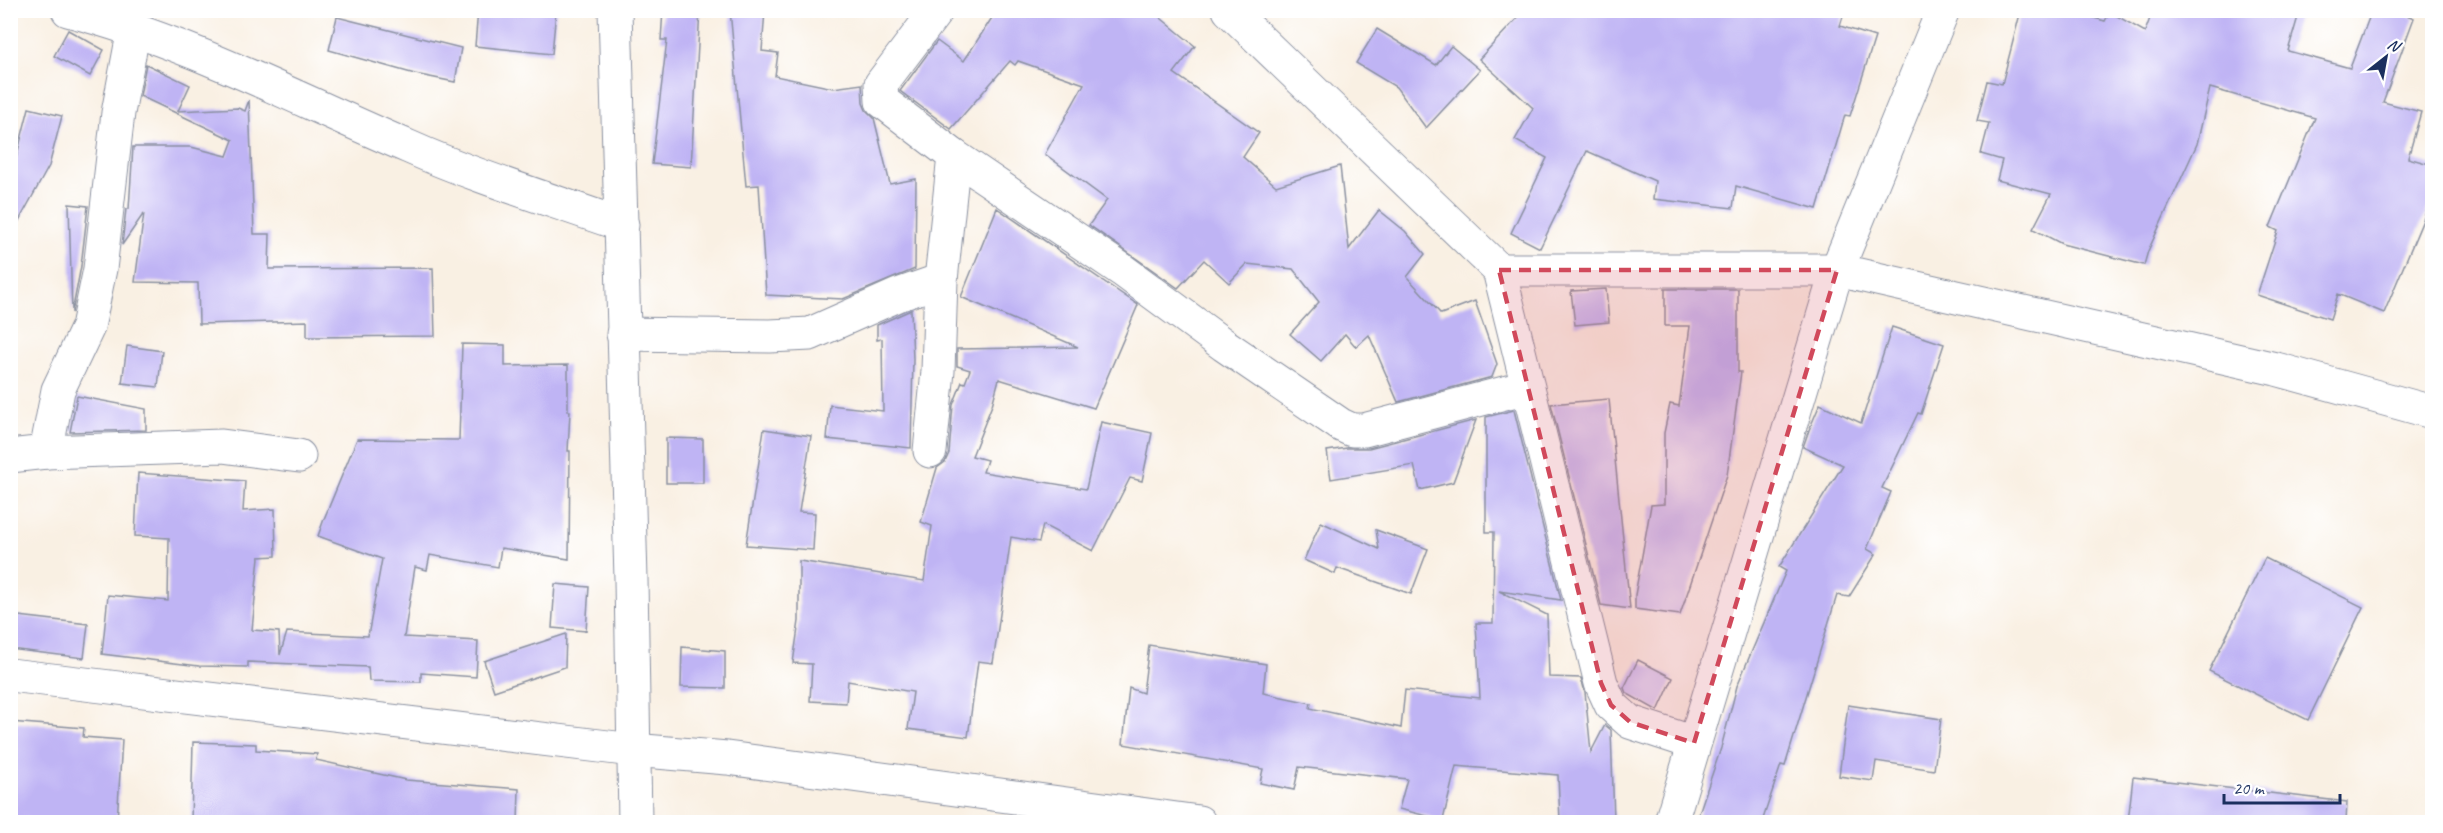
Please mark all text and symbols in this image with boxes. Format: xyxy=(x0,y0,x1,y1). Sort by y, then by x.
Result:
north arrow xyxy=(2356,27,2416,87)
text: N xyxy=(2384,34,2405,58)
scale bar xyxy=(2224,767,2340,805)
text: 20 m xyxy=(2233,777,2266,799)

